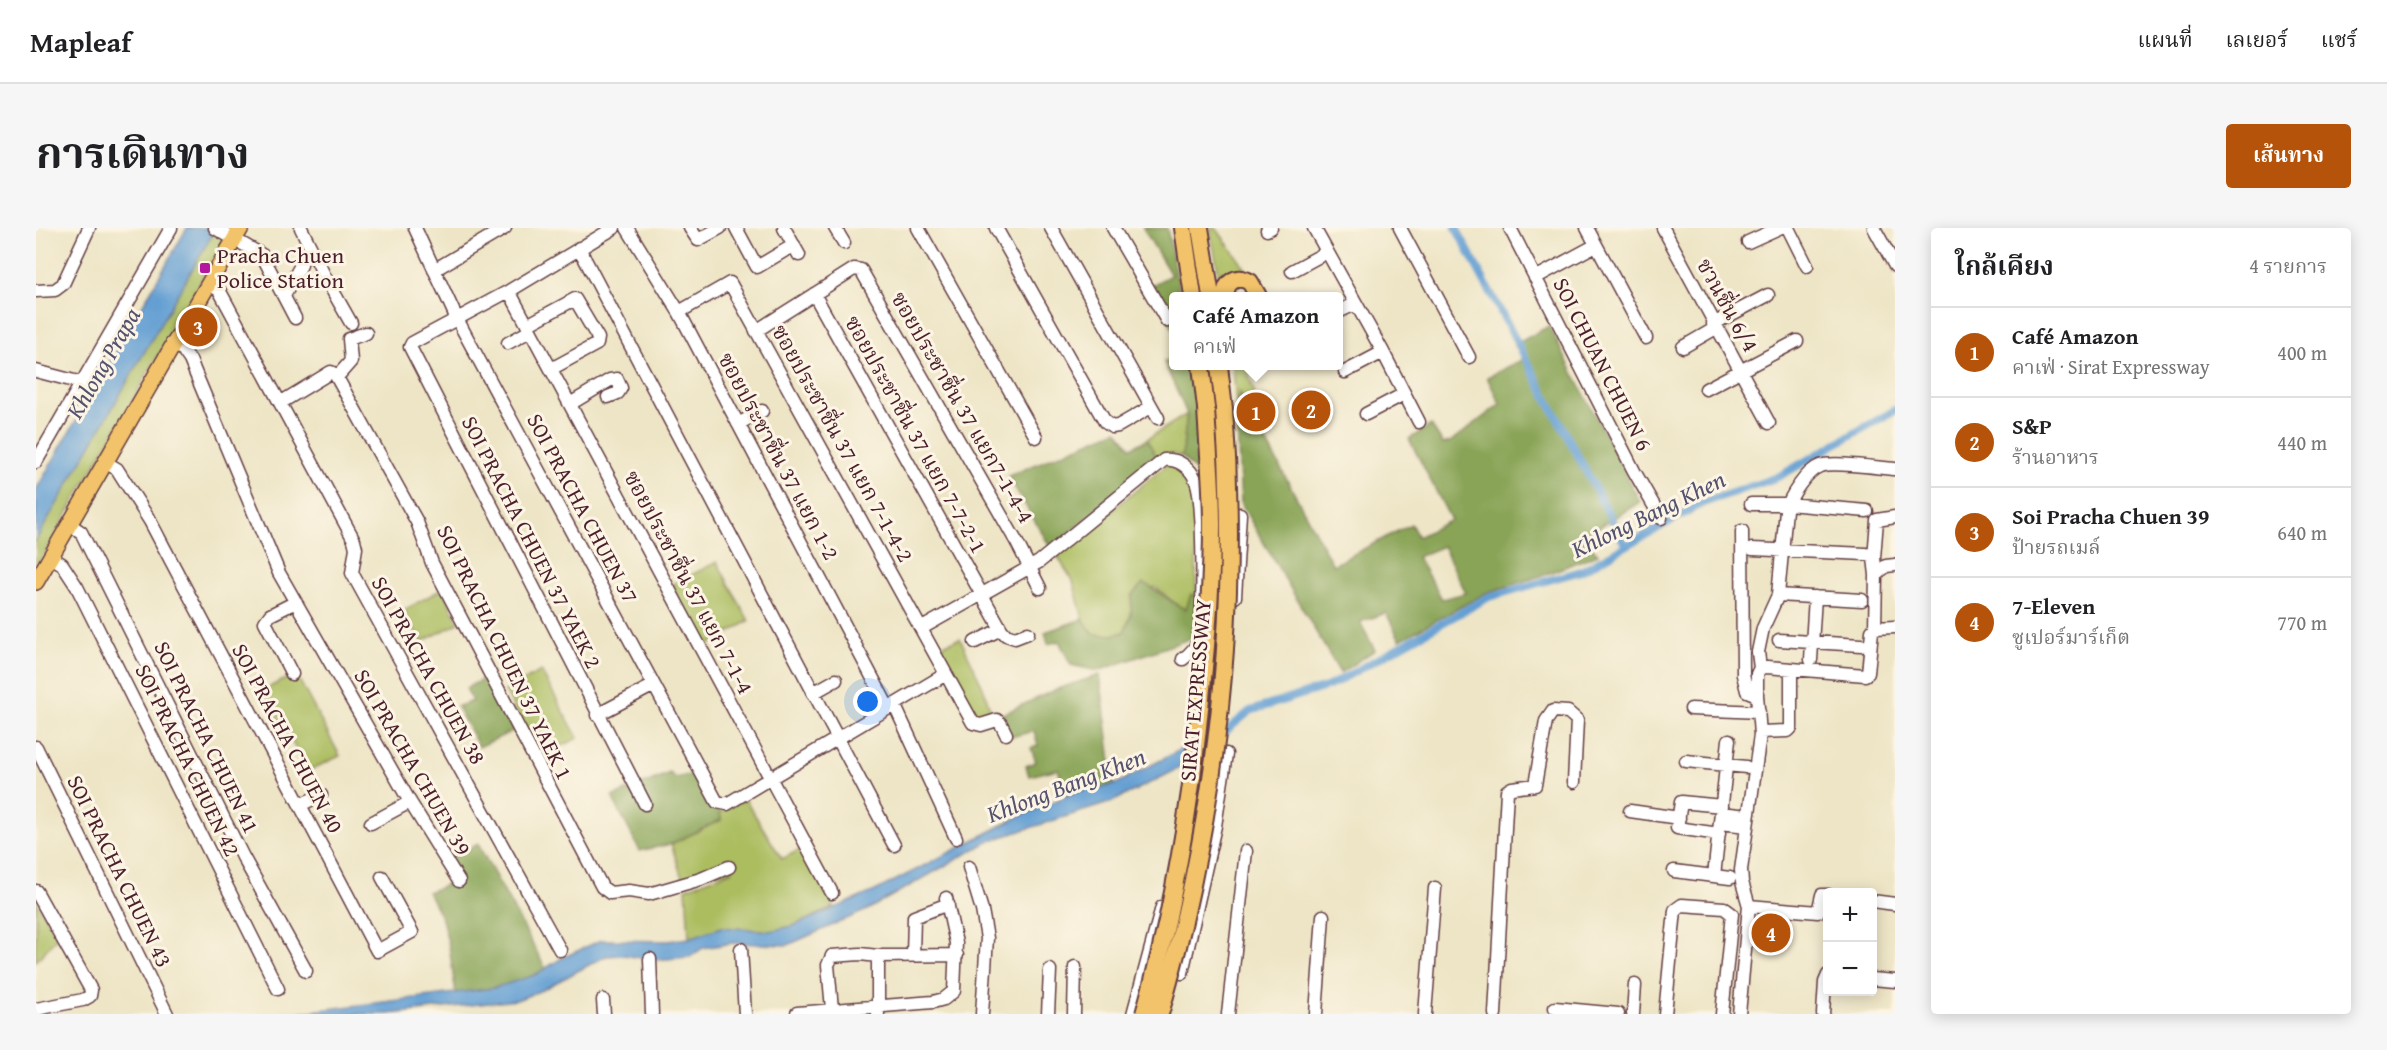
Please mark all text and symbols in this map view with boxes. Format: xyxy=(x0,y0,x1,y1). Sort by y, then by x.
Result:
text: Mapleaf xyxy=(30,21,131,62)
text: แผนที่ xyxy=(2138,24,2193,55)
text: เลเยอร์ xyxy=(2226,24,2288,55)
text: แชร์ xyxy=(2321,24,2357,55)
text: การเดินทาง xyxy=(36,122,249,183)
button: เส้นทาง xyxy=(2226,124,2351,188)
place label: Pracha Chuen Police Station xyxy=(217,239,345,296)
text: ใกล้เคียง xyxy=(1955,246,2054,285)
text: 4 รายการ xyxy=(2249,251,2327,280)
street label: ชวนชื่น 6/4 xyxy=(1689,252,1767,358)
marker: Pracha Chuen Police Station xyxy=(198,261,212,275)
street label: SOI CHUAN CHUEN 6 xyxy=(1546,272,1660,456)
street label: ซอยประชาชื่น 37 แยก7-1-4-4 xyxy=(884,285,1042,529)
popup xyxy=(1169,292,1343,370)
text: Café Amazon xyxy=(1193,299,1319,331)
water label: Khlong Prapa xyxy=(57,301,149,426)
pin: 3 xyxy=(178,304,218,350)
street label: ซอยประชาชื่น 37 แยก 7-7-2-1 xyxy=(837,309,995,559)
street label: ซอยประชาชื่น 37 แยก 7-1-4-2 xyxy=(764,318,922,568)
text: Café Amazon xyxy=(2012,320,2138,352)
text: คาเฟ่ xyxy=(1193,331,1237,360)
text: 1 xyxy=(1969,338,1980,367)
text: 400 m xyxy=(2277,338,2327,367)
street label: ซอยประชาชื่น 37 แยก 1-2 xyxy=(711,347,847,565)
text: คาเฟ่ · Sirat Expressway xyxy=(2012,352,2210,381)
pin: 2 xyxy=(1292,388,1330,432)
pin: 1 xyxy=(1236,390,1276,435)
street label: SOI PRACHA CHUEN 37 xyxy=(519,408,647,608)
street label: SOI PRACHA CHUEN 37 YAEK 2 xyxy=(454,410,610,674)
text: S&P xyxy=(2012,410,2052,442)
text: 2 xyxy=(1969,428,1980,457)
text: 440 m xyxy=(2277,428,2327,457)
text: ร้านอาหาร xyxy=(2012,442,2099,471)
water label: Khlong Bang Khen xyxy=(1564,462,1731,567)
street label: ซอยประชาชื่น 37 แยก 7-1-4 xyxy=(616,465,762,699)
text: Soi Pracha Chuen 39 xyxy=(2012,500,2209,532)
text: 3 xyxy=(1969,518,1980,547)
text: 640 m xyxy=(2277,518,2327,547)
street label: SOI PRACHA CHUEN 37 YAEK 1 xyxy=(429,519,581,785)
text: ป้ายรถเมล์ xyxy=(2012,532,2101,561)
street label: SOI PRACHA CHUEN 38 xyxy=(364,570,494,770)
text: 7-Eleven xyxy=(2012,590,2095,622)
street label: SIRAT EXPRESSWAY xyxy=(1171,597,1219,783)
text: 4 xyxy=(1969,608,1980,637)
text: 770 m xyxy=(2277,608,2327,637)
text: ซูเปอร์มาร์เก็ต xyxy=(2012,622,2130,651)
street label: SOI PRACHA CHUEN 41 xyxy=(146,635,268,839)
street label: SOI PRACHA CHUEN 40 xyxy=(224,638,352,838)
street label: SOI PRACHA CHUEN 42 xyxy=(127,658,249,862)
street label: SOI PRACHA CHUEN 39 xyxy=(347,663,479,861)
your location xyxy=(853,687,882,716)
water label: Khlong Bang Khen xyxy=(981,739,1151,832)
street label: SOI PRACHA CHUEN 43 xyxy=(59,769,181,973)
map controls xyxy=(1823,888,1877,996)
button: + xyxy=(1823,888,1877,942)
pin: 4 xyxy=(1752,910,1790,956)
button: − xyxy=(1823,942,1877,996)

